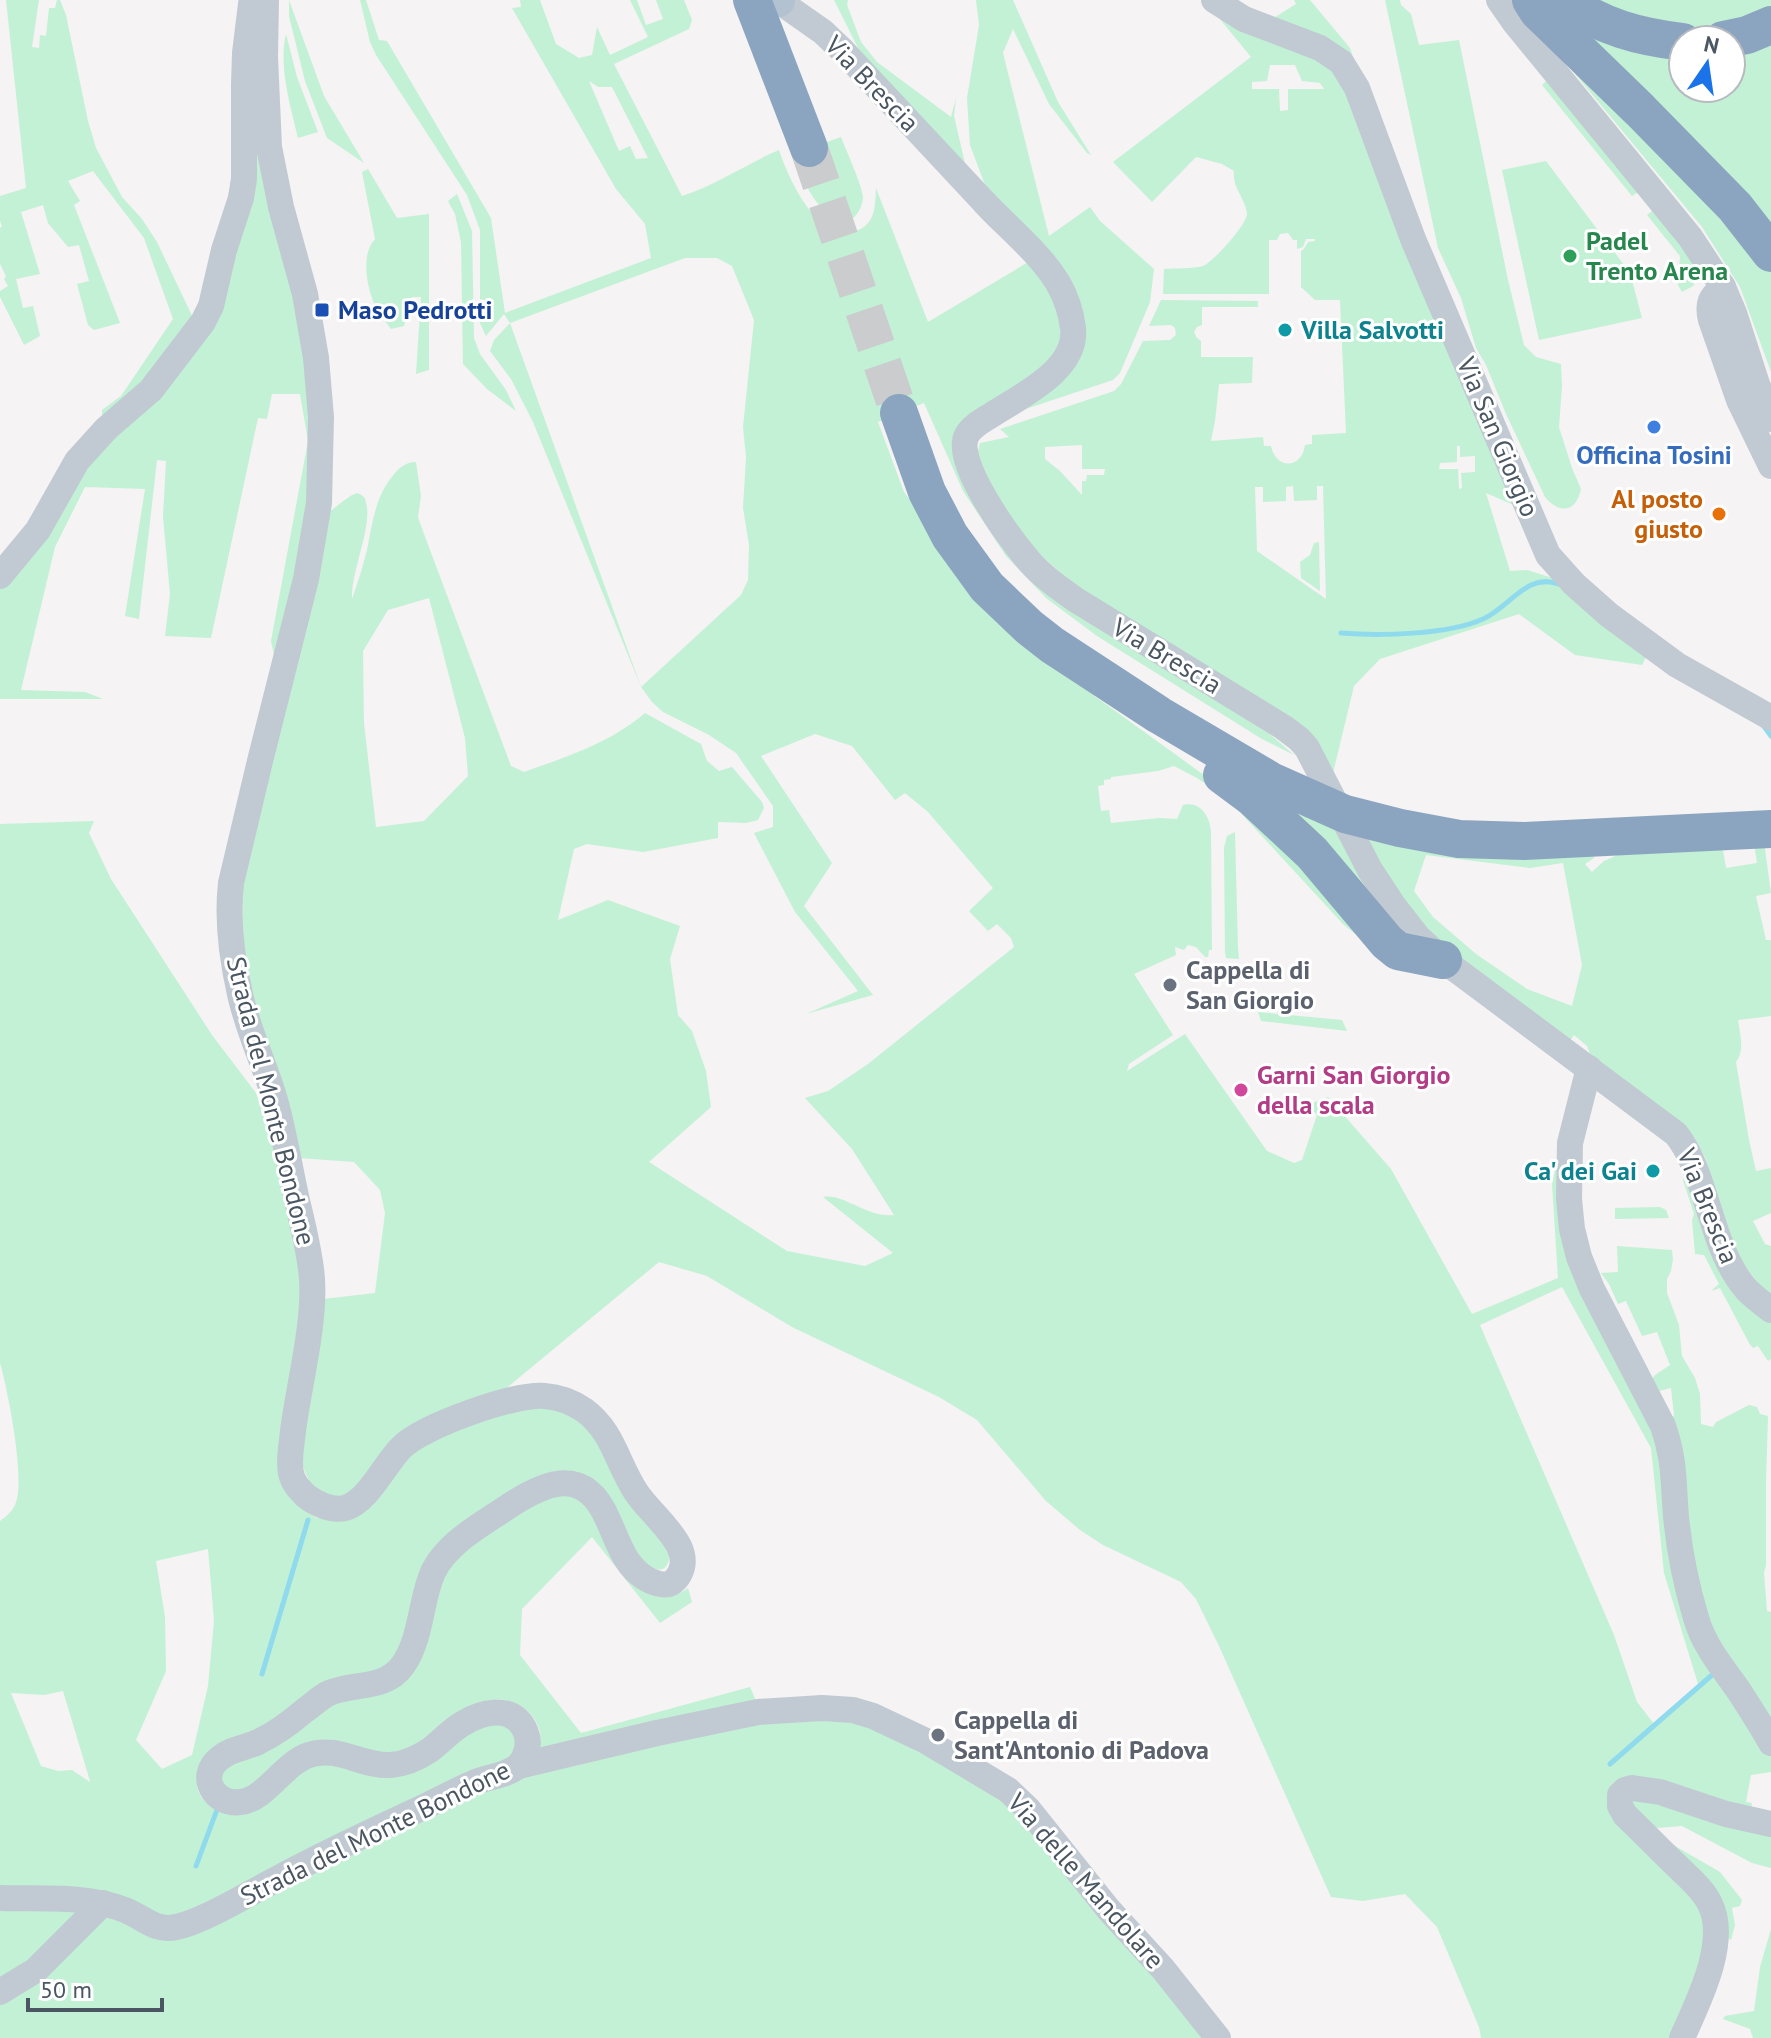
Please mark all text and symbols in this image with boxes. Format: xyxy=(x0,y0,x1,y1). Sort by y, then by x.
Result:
north arrow xyxy=(1667,24,1747,104)
street label: Via Brescia xyxy=(818,28,926,139)
text: N xyxy=(1701,29,1722,60)
place label: Padel Trento Arena xyxy=(1586,224,1728,287)
marker: Padel Trento Arena xyxy=(1561,247,1579,265)
place label: Maso Pedrotti xyxy=(338,293,492,326)
marker: Maso Pedrotti xyxy=(313,301,331,319)
place label: Villa Salvotti xyxy=(1300,313,1444,346)
marker: Villa Salvotti xyxy=(1276,321,1294,339)
street label: Via San Giorgio xyxy=(1450,351,1547,521)
marker: Officina Tosini xyxy=(1645,418,1663,436)
place label: Officina Tosini xyxy=(1576,438,1732,471)
place label: Al posto giusto xyxy=(1611,482,1703,545)
marker: Al posto giusto xyxy=(1710,505,1728,523)
street label: Via Brescia xyxy=(1106,610,1228,701)
street label: Strada del Monte Bondone xyxy=(220,953,323,1248)
place label: Cappella di San Giorgio xyxy=(1186,953,1314,1016)
marker: Cappella di San Giorgio xyxy=(1161,976,1179,994)
place label: Garni San Giorgio della scala xyxy=(1257,1058,1451,1121)
marker: Garni San Giorgio della scala xyxy=(1232,1081,1250,1099)
street label: Via Brescia xyxy=(1670,1142,1746,1268)
place label: Ca' dei Gai xyxy=(1524,1154,1637,1187)
marker: Ca' dei Gai xyxy=(1644,1162,1662,1180)
place label: Cappella di Sant'Antonio di Padova xyxy=(954,1703,1209,1766)
marker: Cappella di Sant'Antonio di Padova xyxy=(929,1726,947,1744)
street label: Strada del Monte Bondone xyxy=(235,1753,515,1912)
street label: Via delle Mandolare xyxy=(1000,1785,1172,1975)
scale bar xyxy=(28,1962,162,2012)
text: 50 m xyxy=(40,1974,92,2005)

